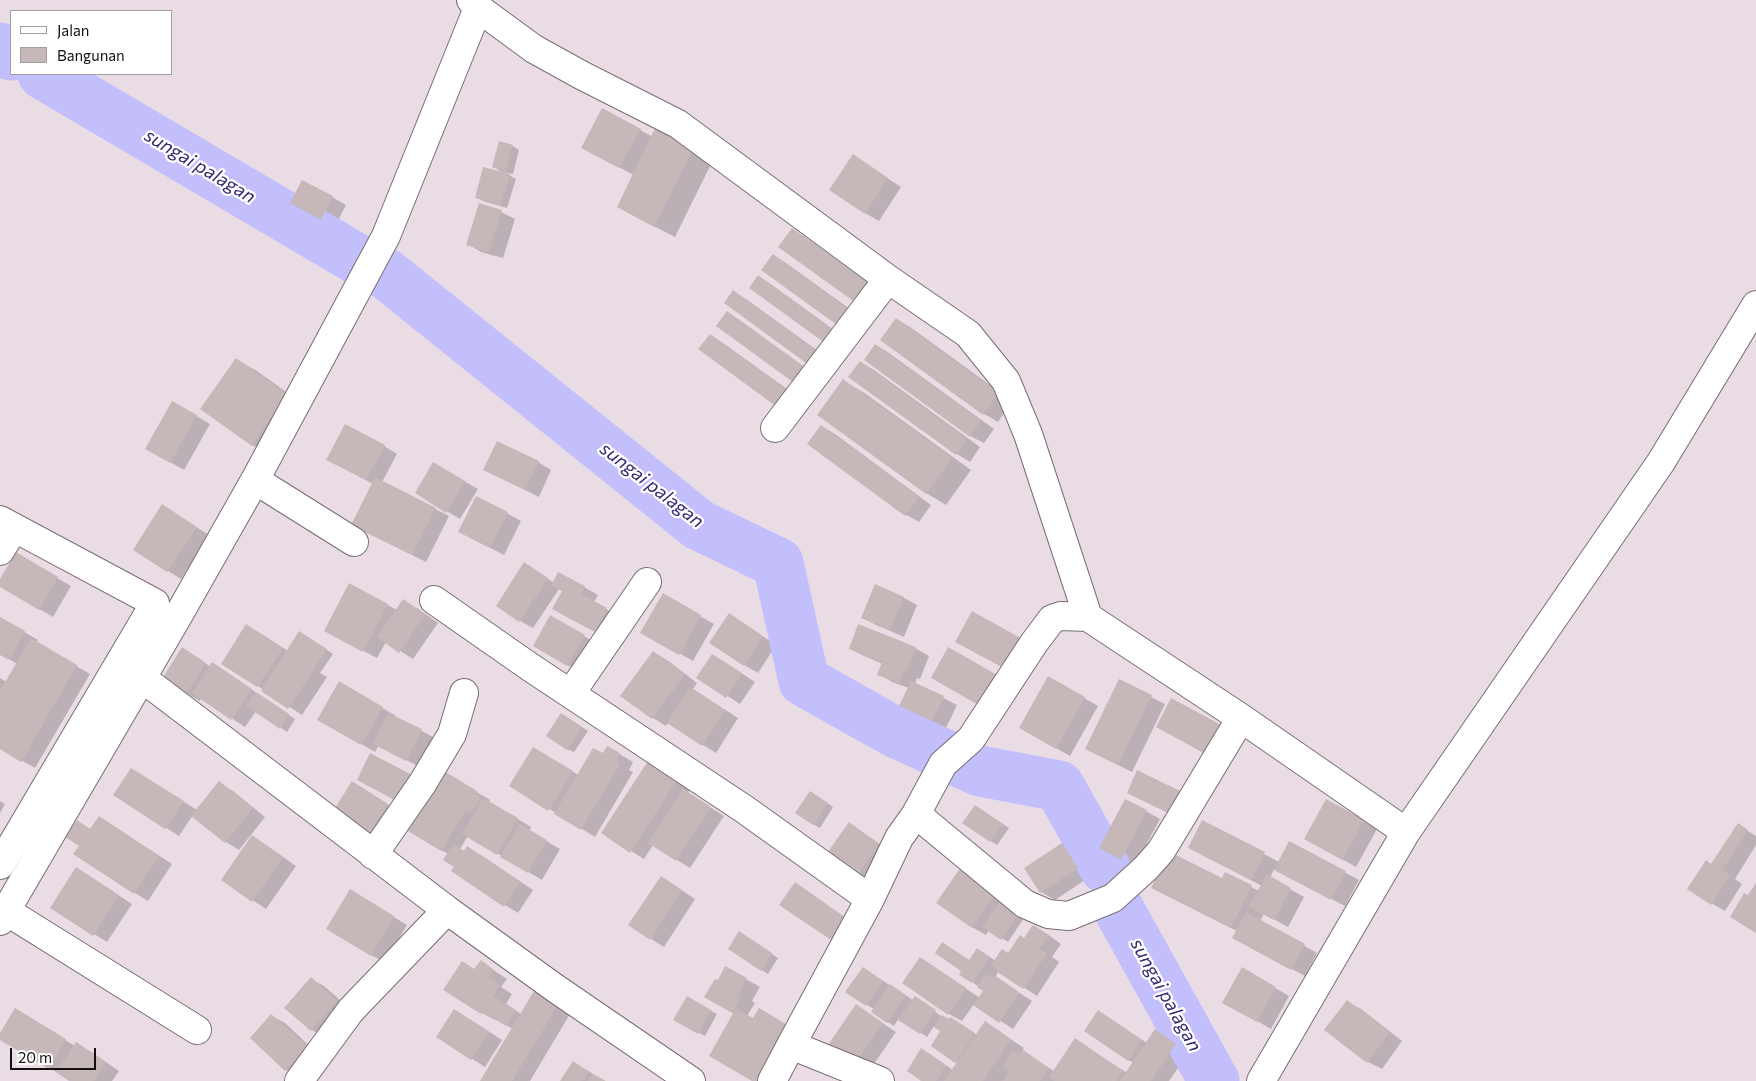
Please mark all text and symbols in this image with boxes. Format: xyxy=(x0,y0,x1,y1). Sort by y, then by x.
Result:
legend xyxy=(10,10,172,75)
text: Jalan xyxy=(57,21,89,39)
text: Bangunan xyxy=(57,46,125,64)
water label: sungai palagan xyxy=(140,124,260,208)
water label: sungai palagan xyxy=(595,437,709,533)
water label: sungai palagan xyxy=(1126,935,1206,1055)
scale bar xyxy=(12,1038,99,1070)
text: 20 m xyxy=(18,1048,52,1066)

